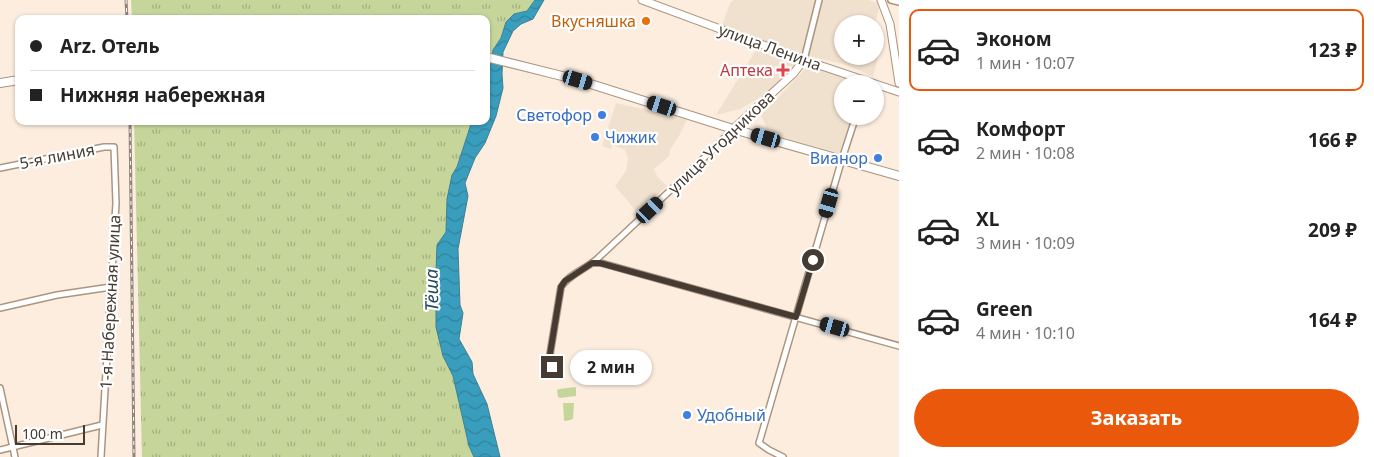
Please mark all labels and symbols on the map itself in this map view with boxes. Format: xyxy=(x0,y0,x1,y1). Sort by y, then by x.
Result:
place label: Вкусняшка xyxy=(551,10,636,32)
marker: Вкусняшка xyxy=(640,15,652,27)
street label: улица Ленина xyxy=(716,18,824,76)
place label: Аптека xyxy=(720,59,773,81)
marker: Аптека xyxy=(777,64,789,76)
car xyxy=(561,68,594,92)
street label: улица Угодникова xyxy=(663,85,779,199)
car xyxy=(645,94,678,118)
place label: Светофор xyxy=(516,104,592,126)
marker: Светофор xyxy=(596,109,608,121)
place label: Чижик xyxy=(605,126,657,148)
car xyxy=(749,127,782,149)
marker: Чижик xyxy=(589,131,601,143)
street label: 5-я линия xyxy=(18,138,96,174)
place label: Вианор xyxy=(810,147,868,169)
marker: Вианор xyxy=(872,152,884,164)
car xyxy=(817,187,840,219)
car xyxy=(633,194,666,226)
street label: 1-я Набережная улица xyxy=(94,214,126,390)
route start xyxy=(802,249,824,271)
water label: Тёша xyxy=(419,268,443,312)
car xyxy=(818,316,851,338)
callout: 2 мин xyxy=(570,350,652,384)
route end xyxy=(541,356,563,378)
place label: Удобный xyxy=(697,404,766,426)
marker: Удобный xyxy=(681,409,693,421)
scale bar xyxy=(15,422,85,445)

